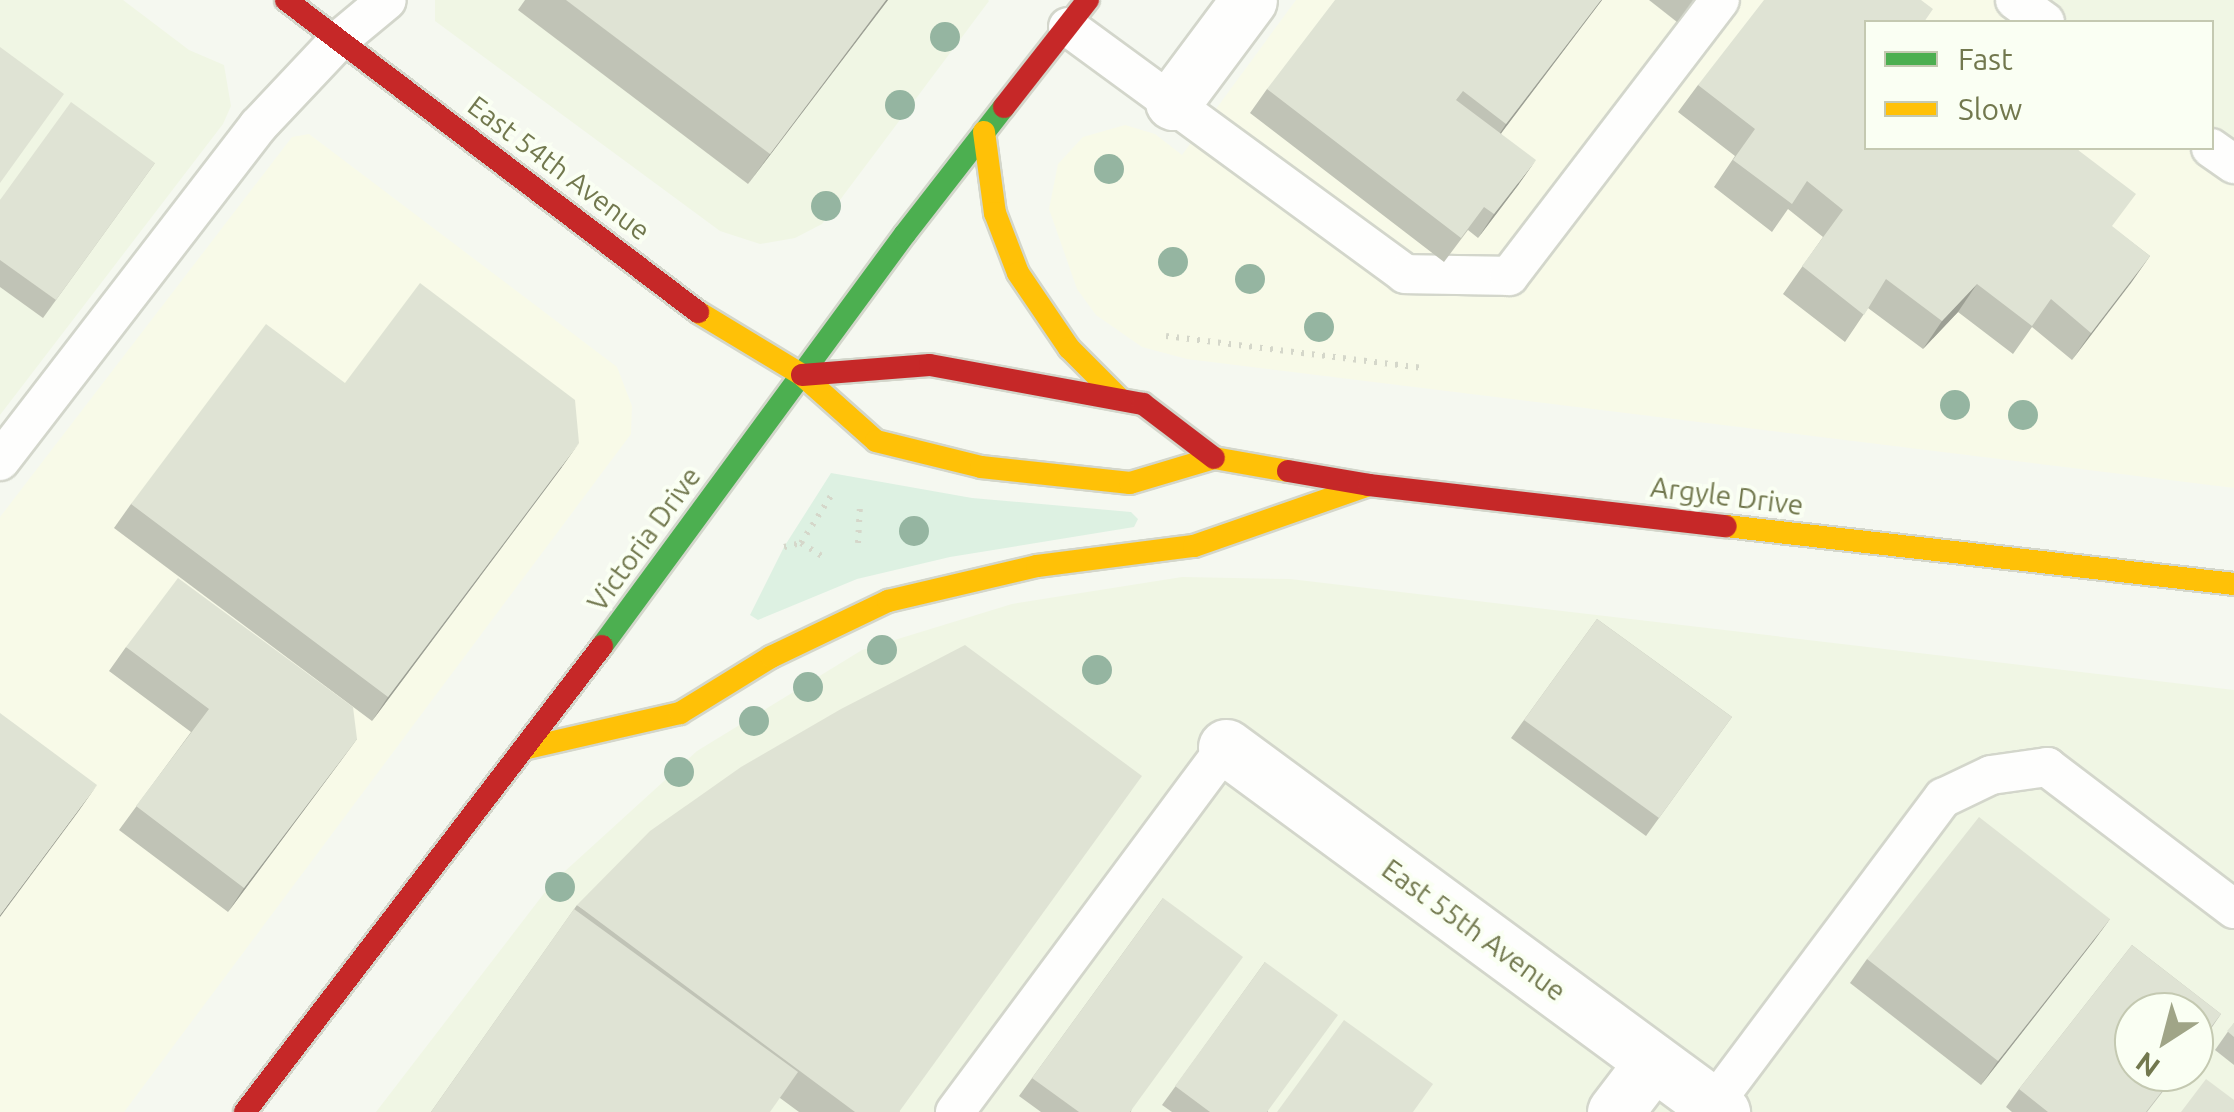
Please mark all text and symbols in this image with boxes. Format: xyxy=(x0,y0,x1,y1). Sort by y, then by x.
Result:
legend xyxy=(1864,20,2214,150)
text: Fast xyxy=(1958,42,2013,76)
street label: East 54th Avenue xyxy=(461,89,657,247)
text: Slow xyxy=(1958,92,2022,126)
street label: Victoria Drive xyxy=(580,460,708,618)
street label: Argyle Drive xyxy=(1649,470,1805,522)
street label: East 55th Avenue xyxy=(1376,852,1572,1008)
north arrow xyxy=(2114,992,2214,1092)
text: N xyxy=(2130,1046,2165,1084)

